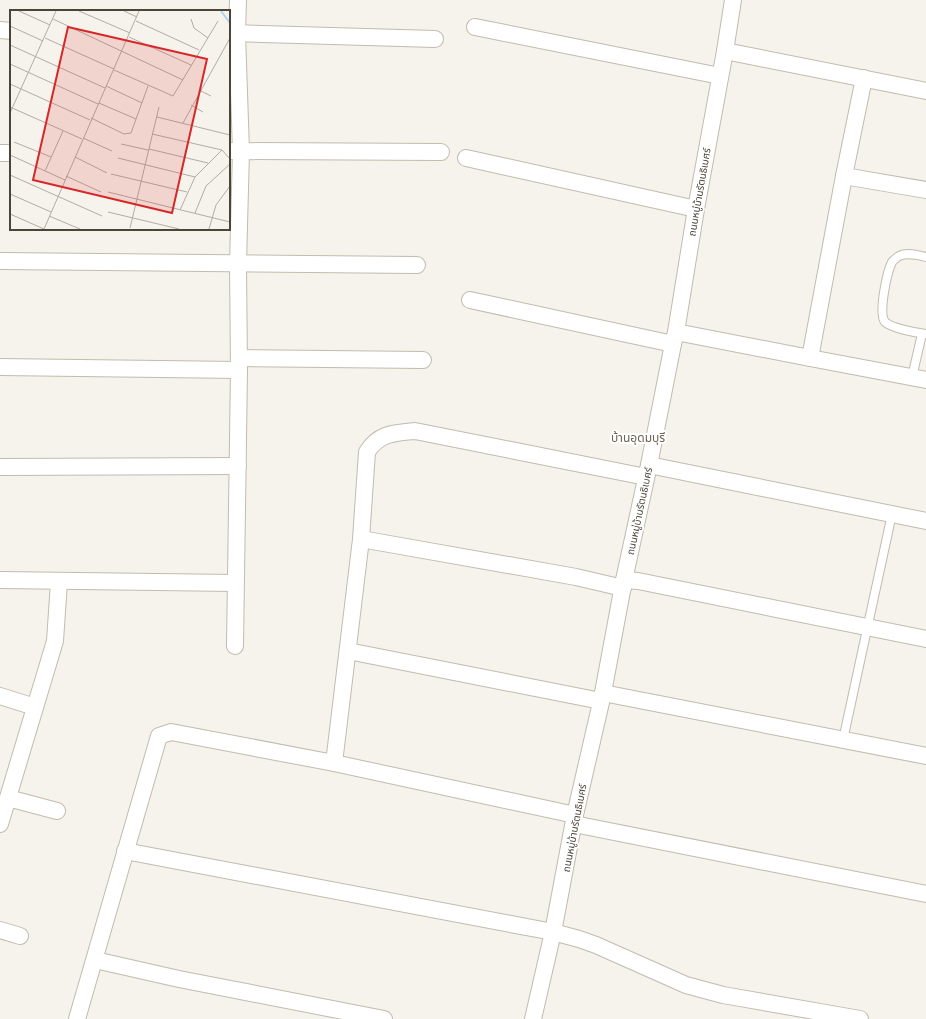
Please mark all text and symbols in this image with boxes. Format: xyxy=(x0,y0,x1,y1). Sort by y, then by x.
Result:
inset map xyxy=(10,10,230,230)
street label: ถนนหมู่บ้านรัตนธิเบศร์ xyxy=(685,146,714,237)
district label: บ้านอุดมบุรี xyxy=(611,430,665,445)
street label: ถนนหมู่บ้านรัตนธิเบศร์ xyxy=(624,466,655,556)
street label: ถนนหมู่บ้านรัตนธิเบศร์ xyxy=(560,783,589,873)

